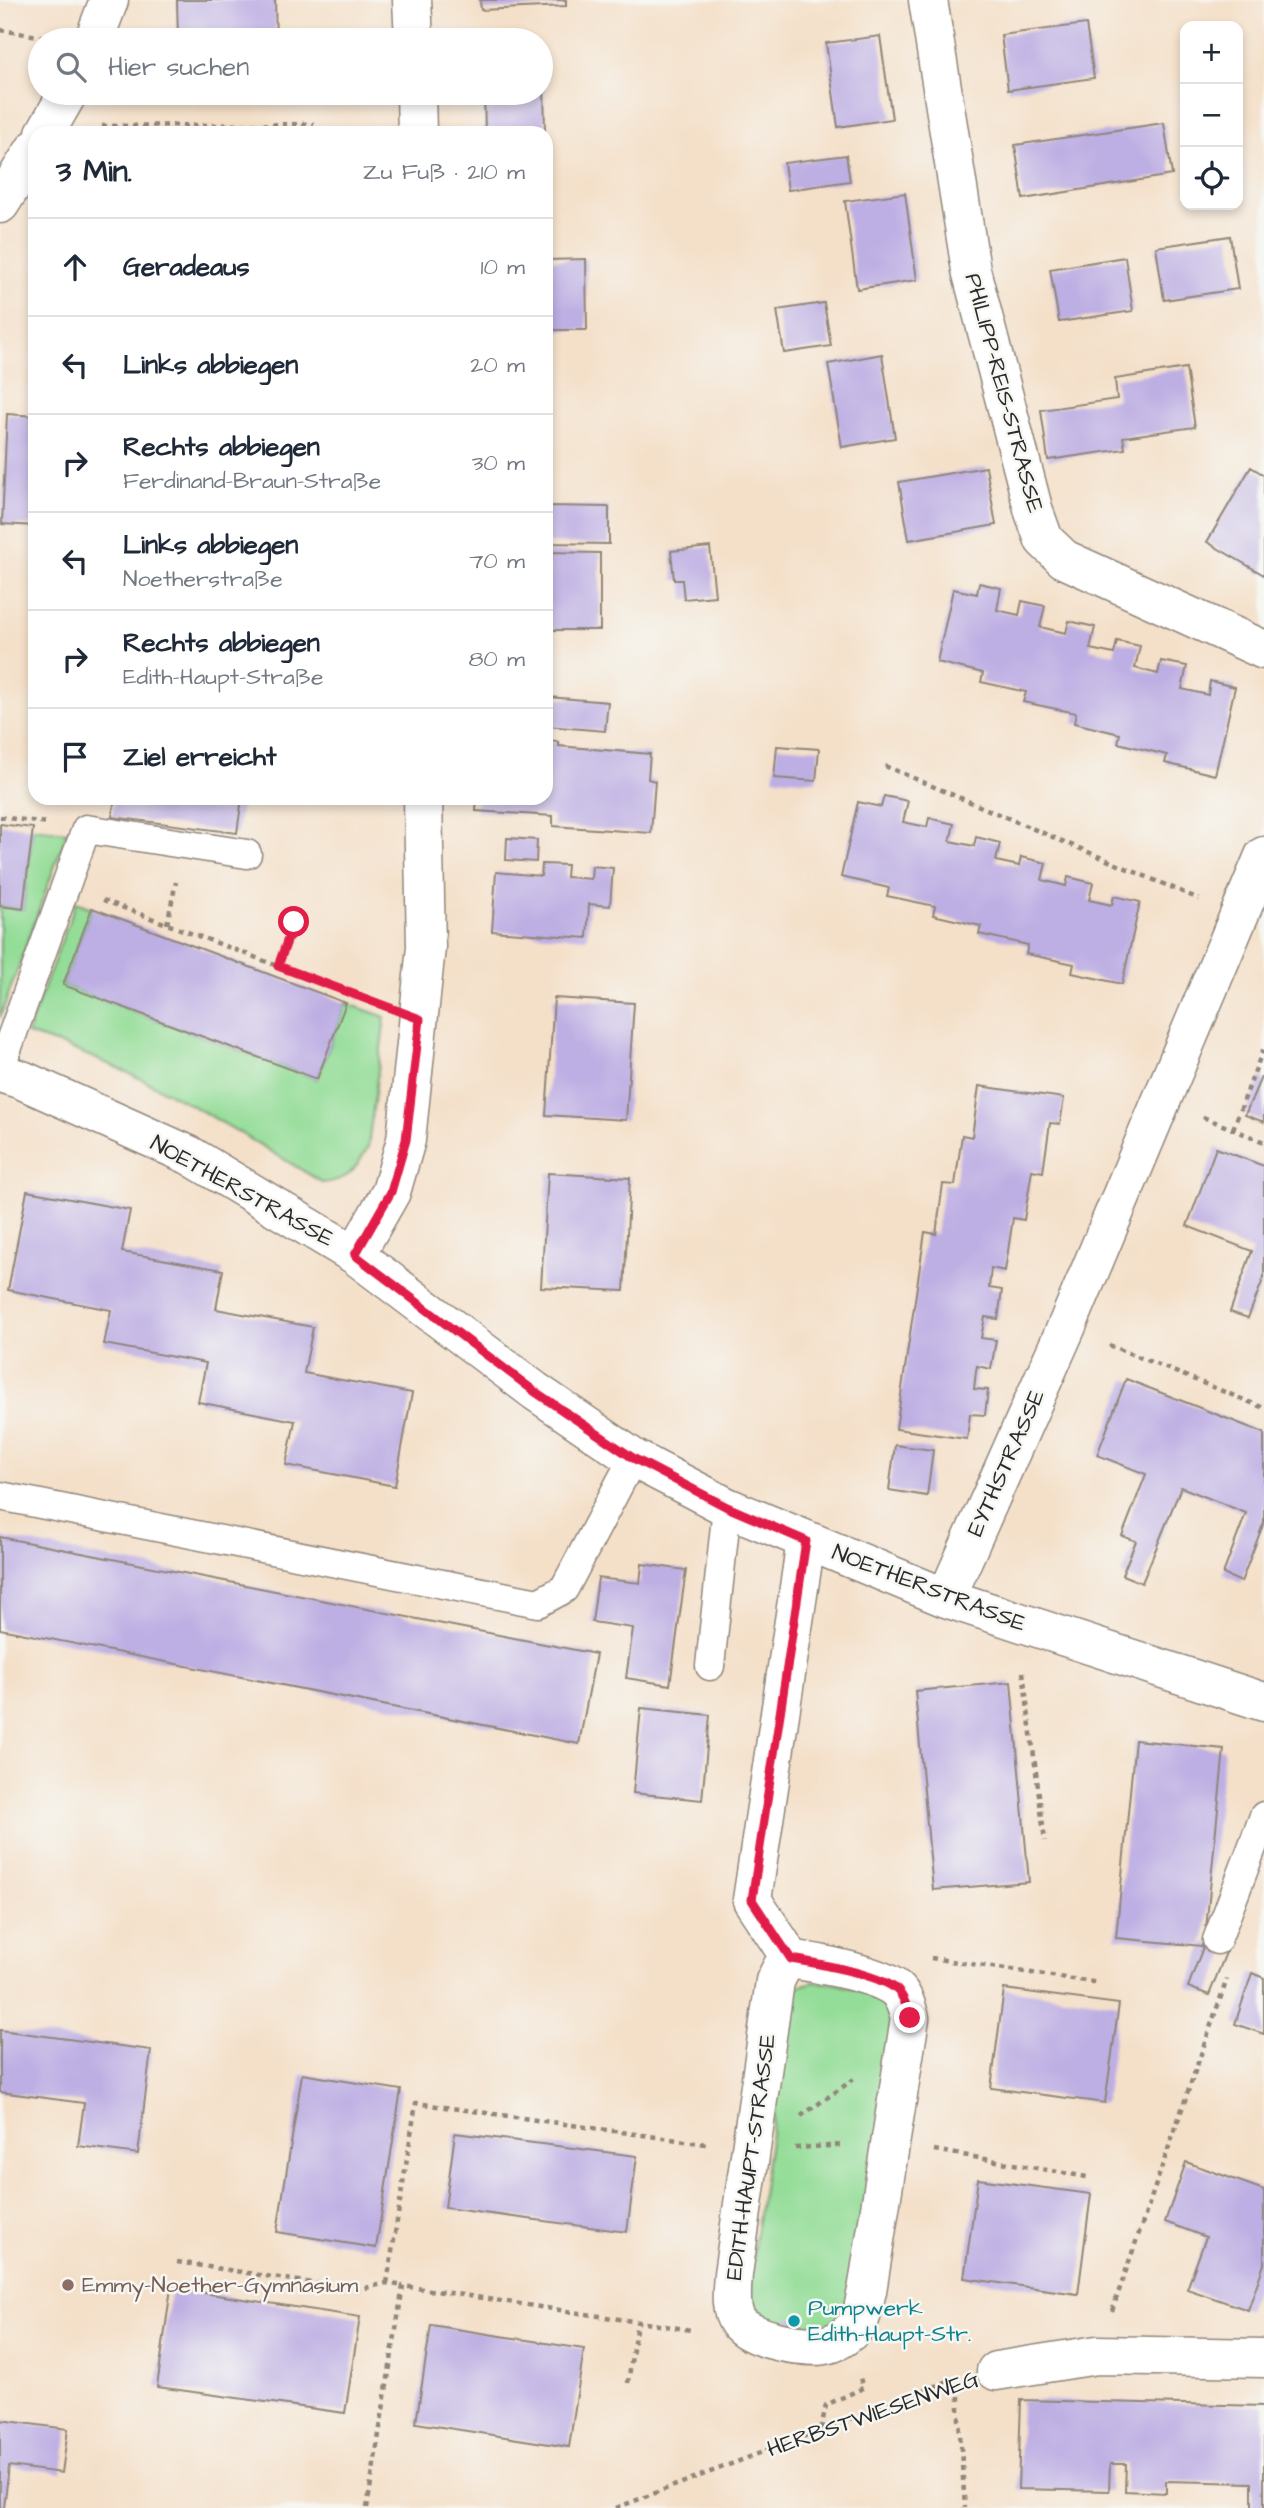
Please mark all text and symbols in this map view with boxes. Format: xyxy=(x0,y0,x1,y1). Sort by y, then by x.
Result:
map controls xyxy=(1180,21,1243,210)
button: + xyxy=(1180,21,1243,84)
search box xyxy=(28,28,553,105)
icon: search xyxy=(52,48,90,86)
text: Hier suchen xyxy=(108,49,249,85)
button: − xyxy=(1180,84,1243,147)
button: locate xyxy=(1180,147,1243,210)
text: 3 Min. xyxy=(56,151,132,193)
text: Zu Fuß · 210 m xyxy=(363,156,525,188)
icon: ahead xyxy=(56,248,94,286)
text: Geradeaus xyxy=(123,249,250,285)
text: 10 m xyxy=(480,251,525,283)
street label: PHILIPP-REIS-STRASSE xyxy=(957,270,1051,517)
icon: left xyxy=(56,346,94,384)
text: Links abbiegen xyxy=(123,347,298,383)
text: 20 m xyxy=(470,349,525,381)
text: Rechts abbiegen xyxy=(123,429,320,465)
icon: right xyxy=(56,444,94,482)
text: 30 m xyxy=(472,447,525,479)
text: Ferdinand-Braun-Straße xyxy=(123,465,381,497)
text: Links abbiegen xyxy=(123,527,298,563)
icon: left xyxy=(56,542,94,580)
text: 70 m xyxy=(469,545,525,577)
text: Noetherstraße xyxy=(123,563,283,595)
text: Rechts abbiegen xyxy=(123,625,320,661)
icon: right xyxy=(56,640,94,678)
text: 80 m xyxy=(468,643,525,675)
text: Edith-Haupt-Straße xyxy=(123,661,324,693)
icon: arrive xyxy=(56,738,94,776)
text: Ziel erreicht xyxy=(123,739,277,775)
route start xyxy=(278,906,309,937)
street label: NOETHERSTRASSE xyxy=(145,1127,340,1255)
street label: EYTHSTRASSE xyxy=(959,1384,1053,1541)
street label: NOETHERSTRASSE xyxy=(828,1536,1031,1640)
route end xyxy=(894,2002,925,2033)
street label: EDITH-HAUPT-STRASSE xyxy=(718,2031,784,2282)
place label: Emmy-Noether-Gymnasium xyxy=(82,2269,358,2302)
marker: Emmy-Noether-Gymnasium xyxy=(60,2277,76,2293)
place label: Pumpwerk Edith-Haupt-Str. xyxy=(808,2292,971,2350)
marker: Pumpwerk Edith-Haupt-Str. xyxy=(786,2313,802,2329)
street label: HERBSTWIESENWEG xyxy=(763,2363,983,2465)

